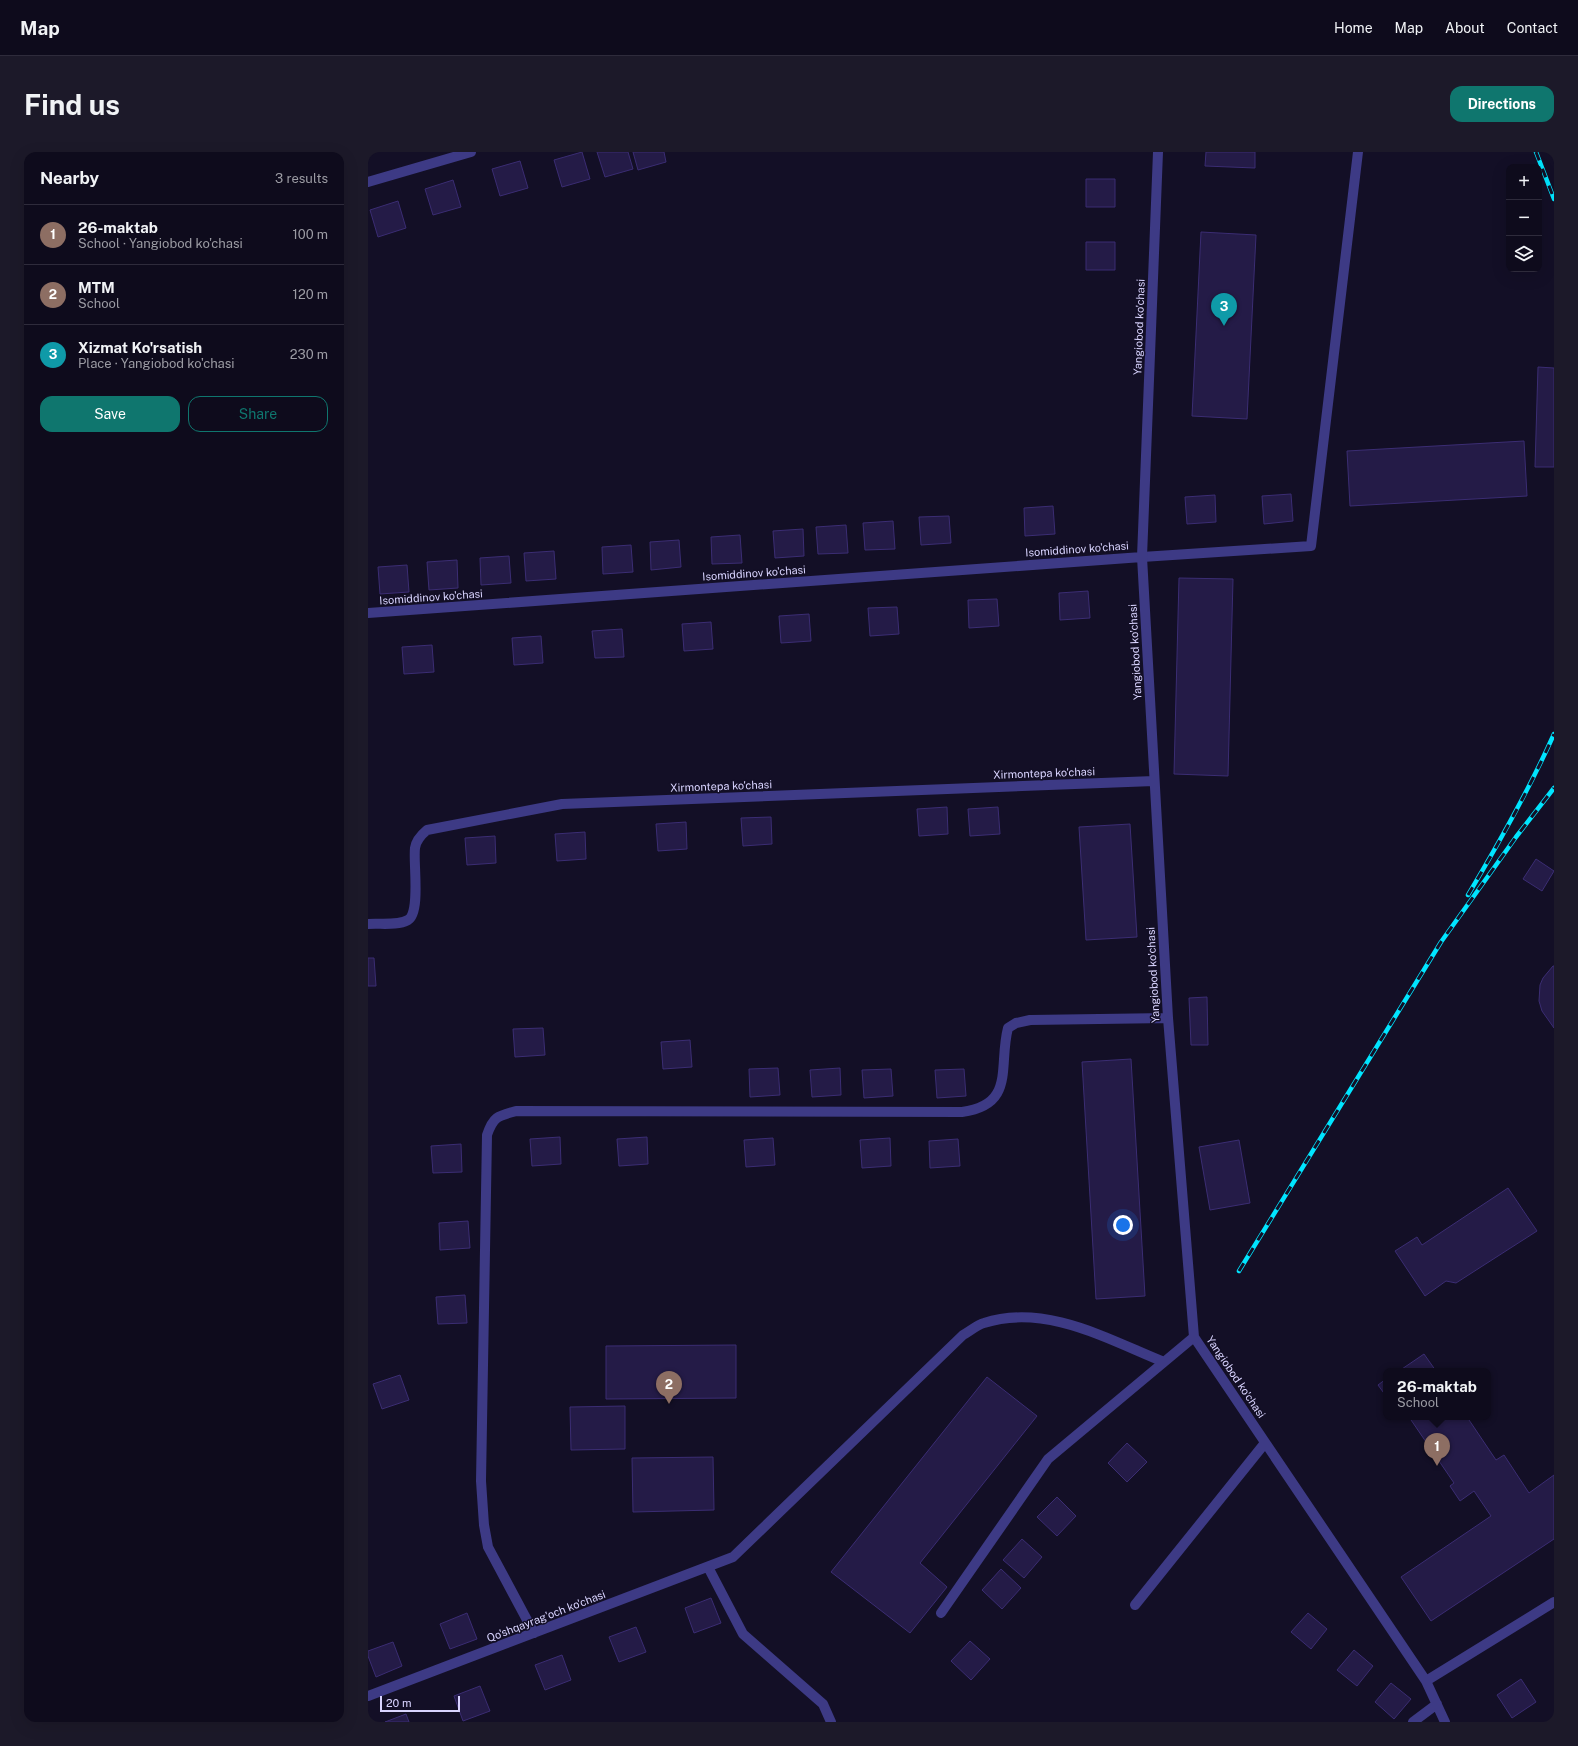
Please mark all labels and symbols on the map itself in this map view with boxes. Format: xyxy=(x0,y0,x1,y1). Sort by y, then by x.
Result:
street label: Yangiobod ko'chasi xyxy=(1131,279,1147,375)
pin: 3 xyxy=(1211,293,1237,326)
street label: Isomiddinov ko'chasi xyxy=(1025,539,1129,559)
street label: Isomiddinov ko'chasi xyxy=(702,563,806,583)
street label: Isomiddinov ko'chasi xyxy=(379,587,483,607)
street label: Yangiobod ko'chasi xyxy=(1126,604,1144,700)
street label: Xirmontepa ko'chasi xyxy=(993,765,1095,781)
street label: Xirmontepa ko'chasi xyxy=(670,778,772,794)
street label: Yangiobod ko'chasi xyxy=(1144,927,1162,1023)
your location xyxy=(1113,1215,1133,1235)
street label: Yangiobod ko'chasi xyxy=(1204,1334,1268,1420)
pin: 2 xyxy=(656,1371,682,1404)
pin: 1 xyxy=(1424,1433,1450,1466)
street label: Qo'shqayrag'och ko'chasi xyxy=(485,1588,607,1644)
scale bar xyxy=(380,1694,460,1713)

